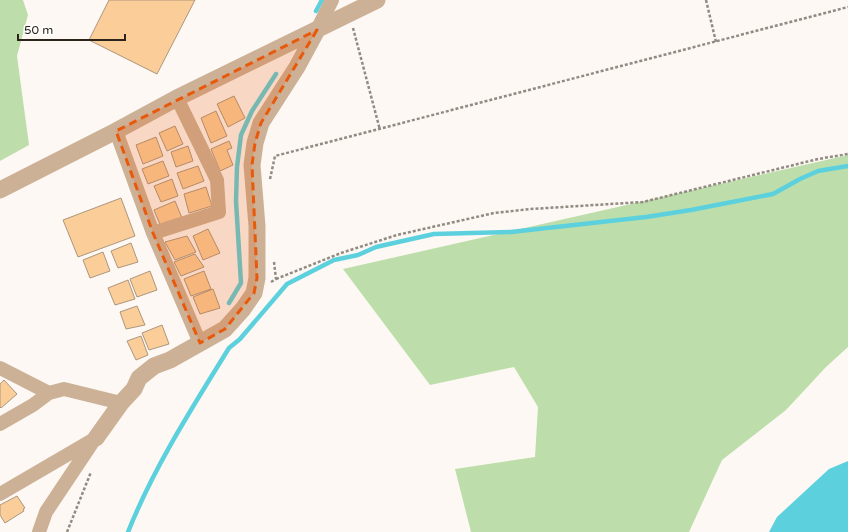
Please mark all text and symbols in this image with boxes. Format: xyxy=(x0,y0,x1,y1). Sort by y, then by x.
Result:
scale bar xyxy=(18,16,125,42)
text: 50 m xyxy=(24,23,53,37)

